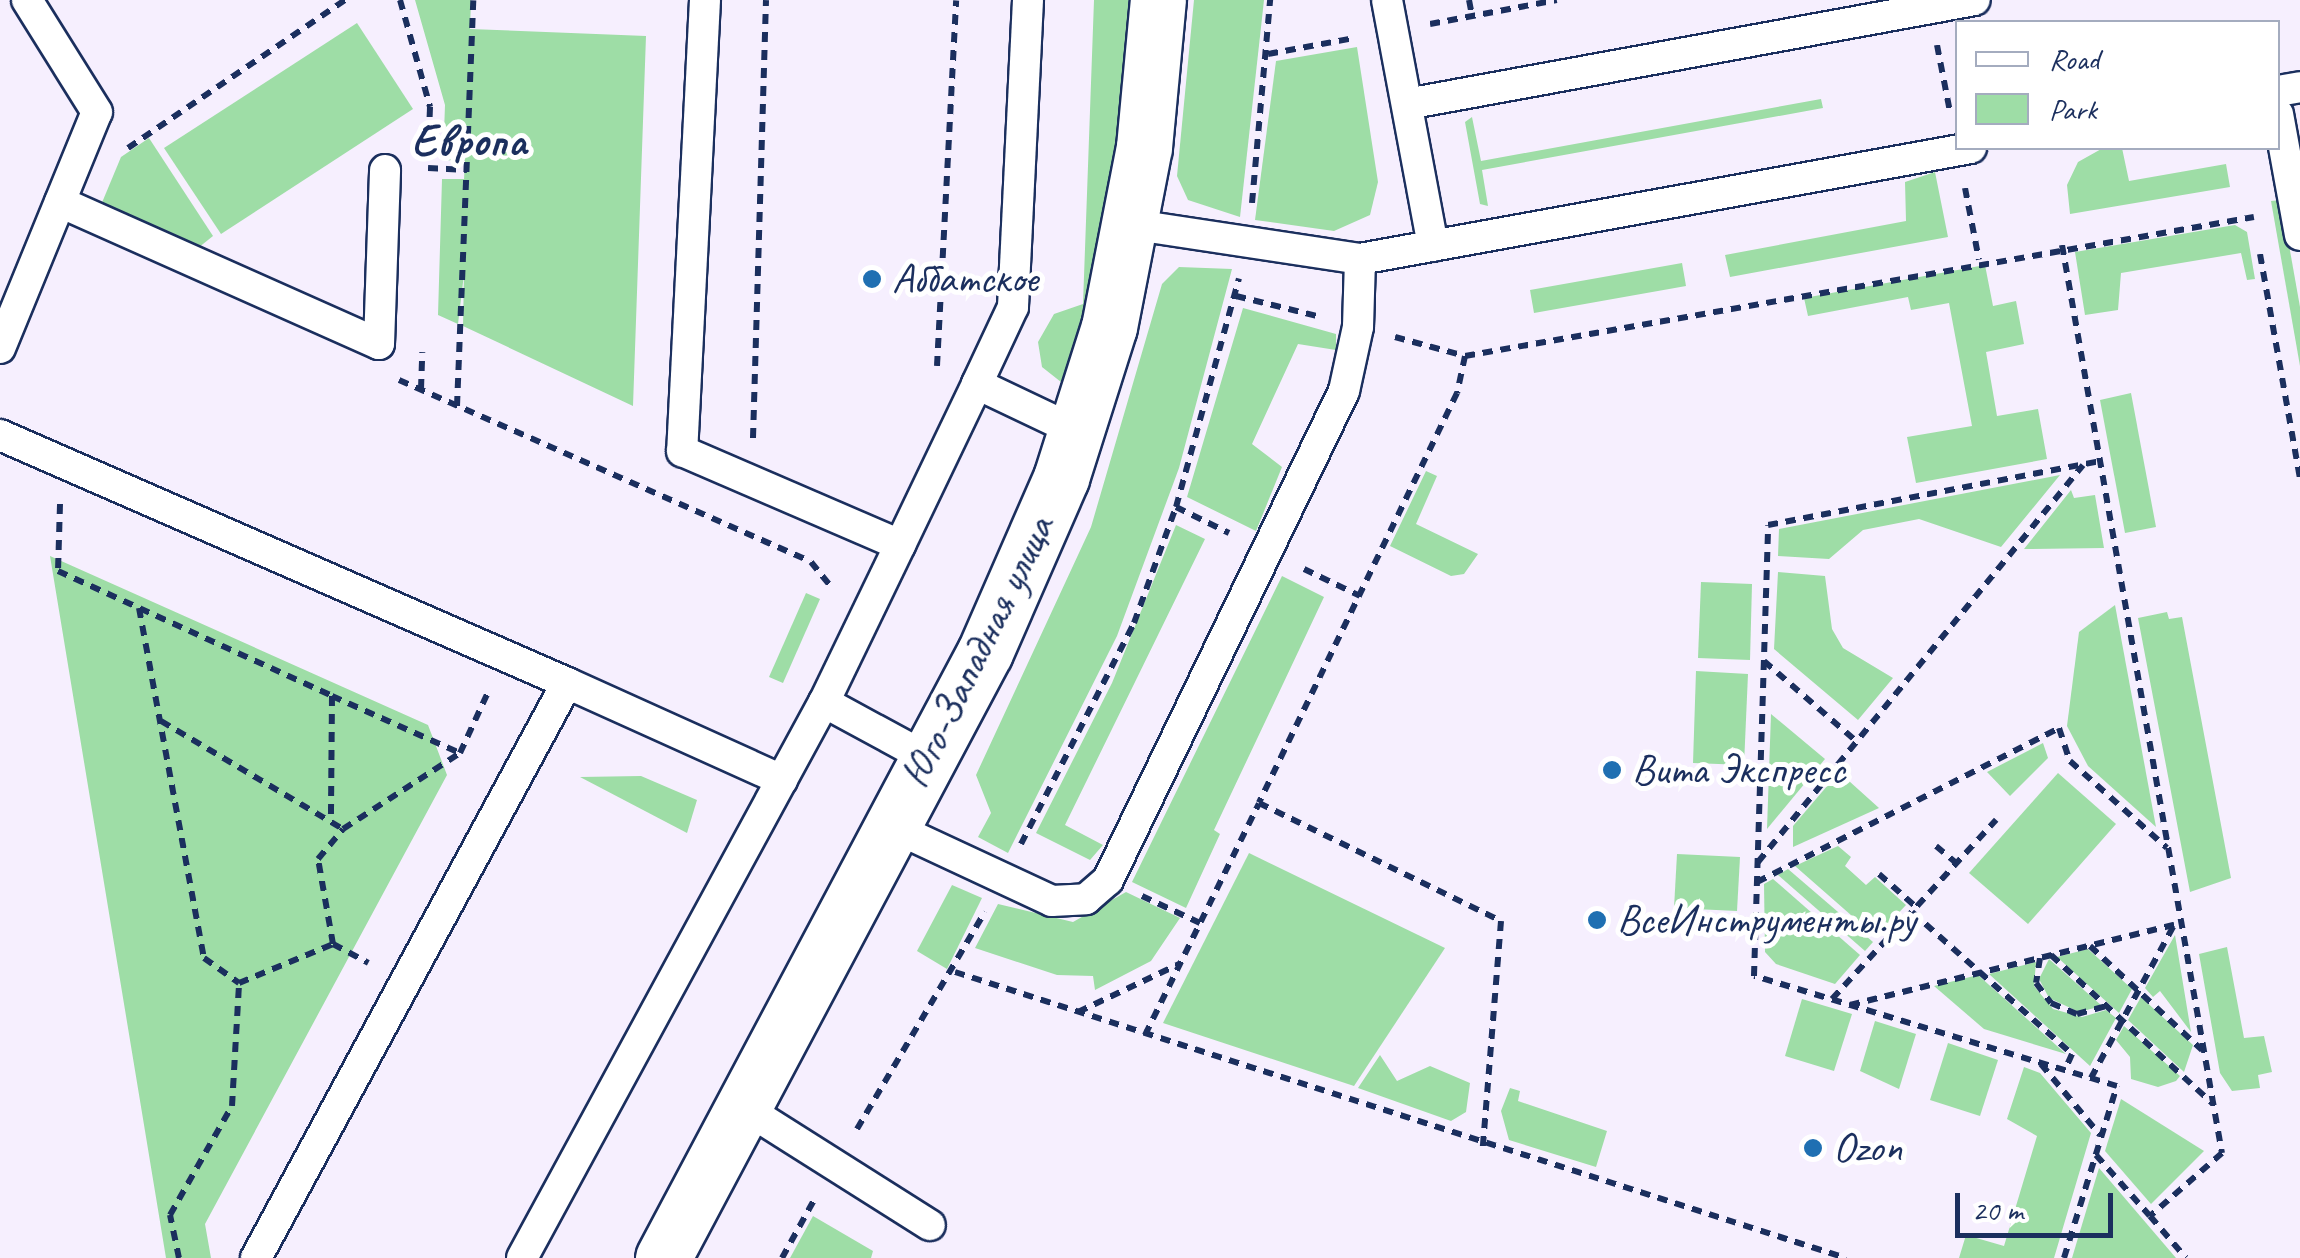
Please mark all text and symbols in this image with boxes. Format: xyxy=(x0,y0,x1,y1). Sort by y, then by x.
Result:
legend xyxy=(1955,20,2280,150)
text: Road xyxy=(2049,40,2099,78)
text: Park xyxy=(2049,90,2097,128)
district label: Европа xyxy=(412,114,526,168)
place label: Аббатское xyxy=(892,254,1038,304)
marker: Аббатское xyxy=(861,268,883,290)
street label: Юго-Западная улица xyxy=(890,507,1066,797)
place label: Вита Экспресс xyxy=(1632,745,1844,795)
marker: Вита Экспресс xyxy=(1601,759,1623,781)
place label: ВсеИнструменты.ру xyxy=(1617,895,1916,945)
marker: ВсеИнструменты.ру xyxy=(1586,909,1608,931)
place label: Ozon xyxy=(1833,1123,1902,1173)
marker: Ozon xyxy=(1802,1137,1824,1159)
scale bar xyxy=(1960,1173,2118,1235)
text: 20 m xyxy=(1972,1191,2023,1229)

